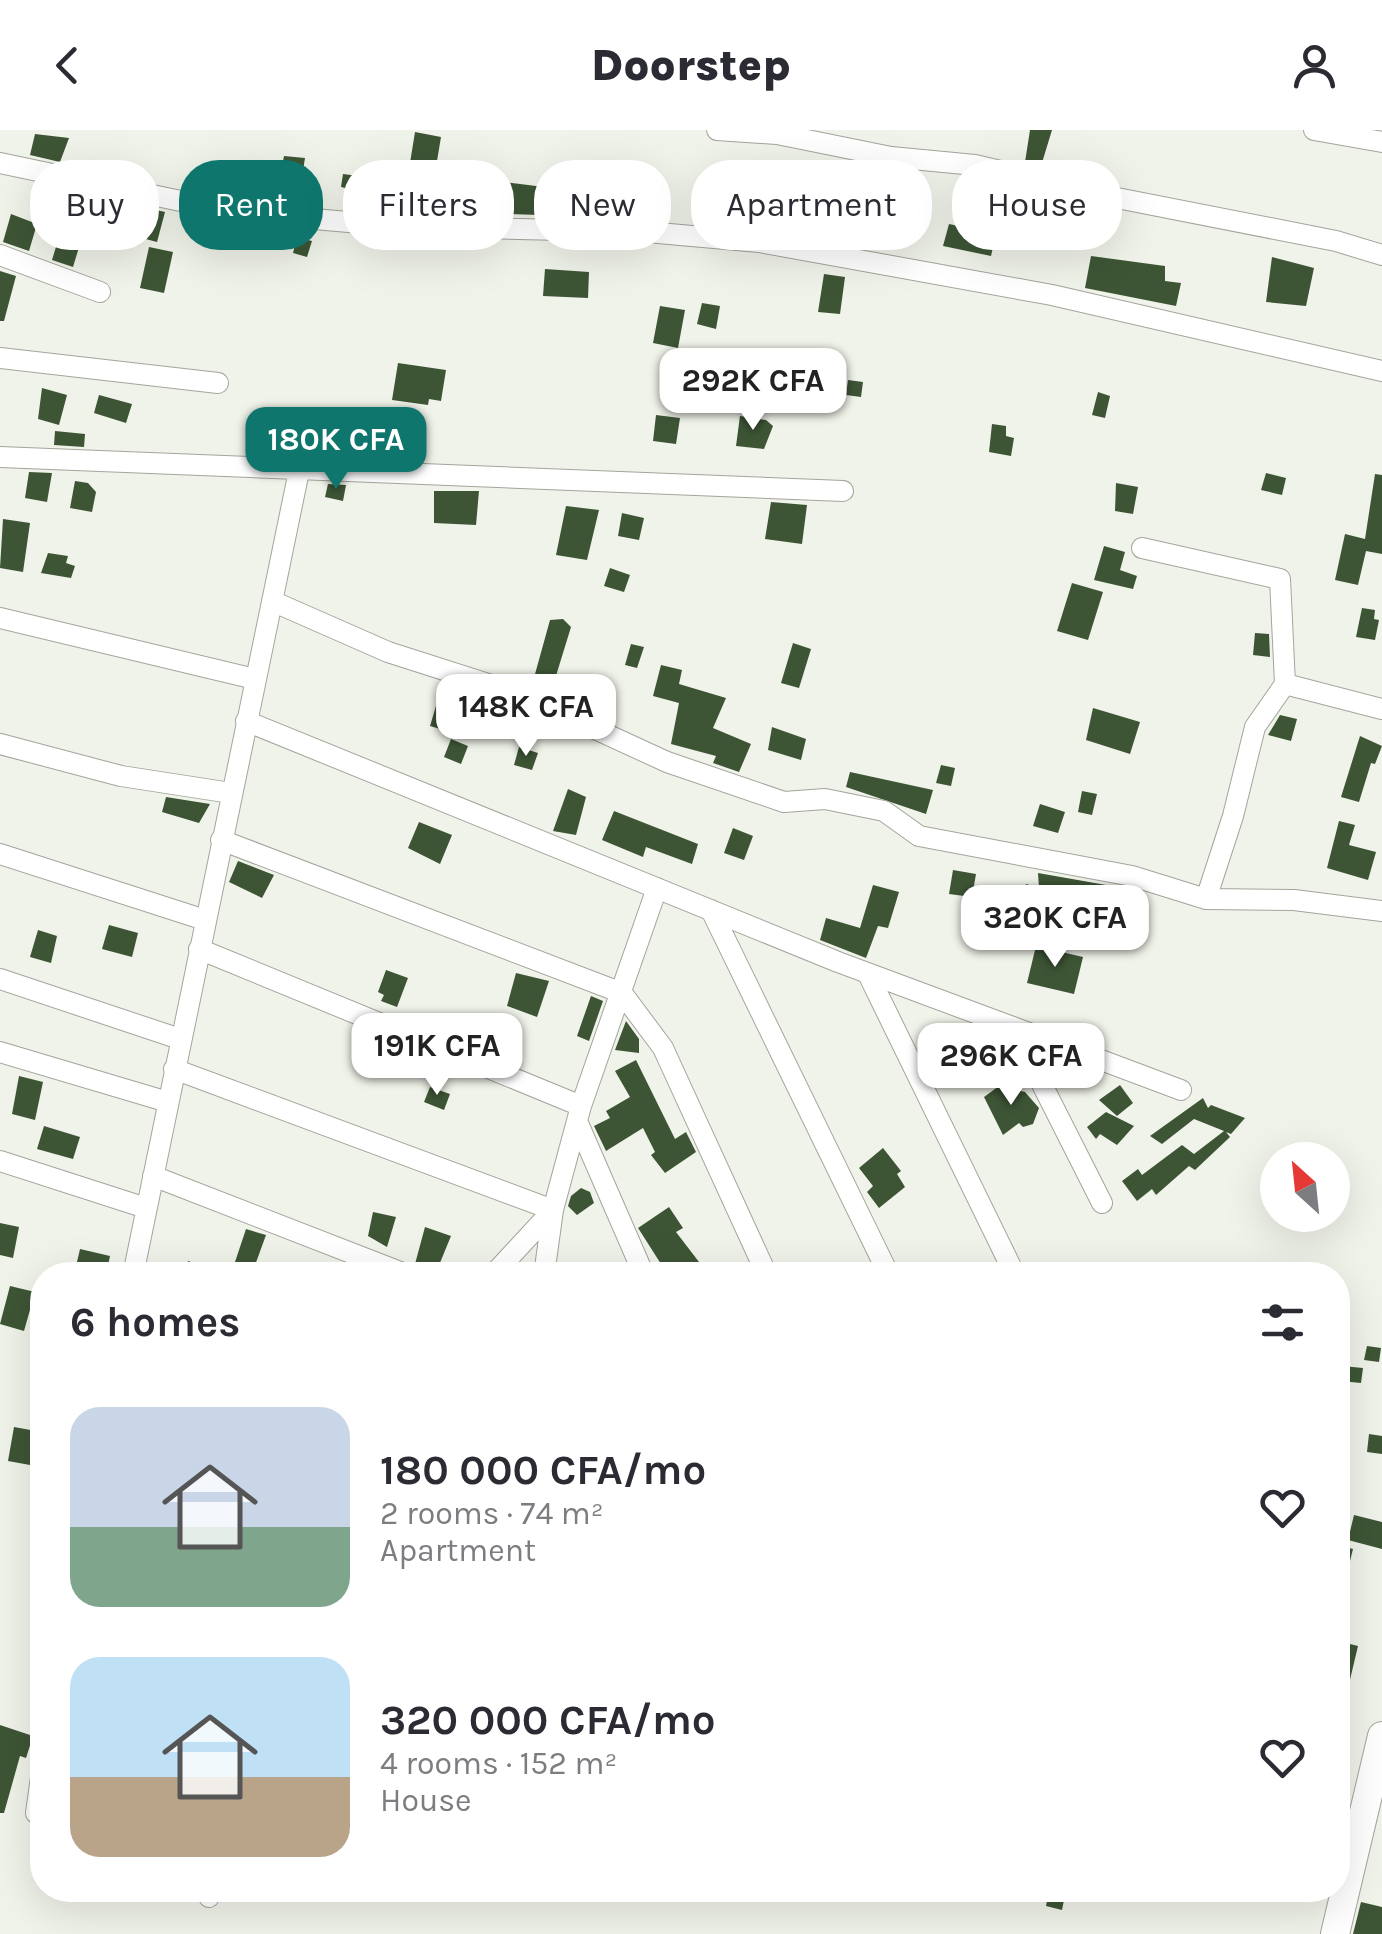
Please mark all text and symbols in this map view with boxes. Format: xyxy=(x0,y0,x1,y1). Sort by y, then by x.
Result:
icon: back xyxy=(40,38,95,93)
icon: person xyxy=(1287,38,1342,93)
text: Doorstep xyxy=(591,39,791,91)
chip: Buy xyxy=(30,160,159,250)
chip: Rent xyxy=(179,160,323,250)
chip: Filters xyxy=(343,160,514,250)
chip: New xyxy=(534,160,671,250)
chip: Apartment xyxy=(691,160,932,250)
chip: House xyxy=(952,160,1122,250)
pin: 292K CFA xyxy=(650,348,856,433)
text: 292K CFA xyxy=(682,362,824,399)
pin: 180K CFA xyxy=(233,407,439,492)
text: 180K CFA xyxy=(267,421,405,458)
pin: 148K CFA xyxy=(423,674,629,759)
text: 148K CFA xyxy=(458,688,594,725)
pin: 320K CFA xyxy=(952,885,1158,970)
text: 320K CFA xyxy=(983,899,1127,936)
pin: 191K CFA xyxy=(334,1013,540,1098)
pin: 296K CFA xyxy=(908,1023,1114,1108)
text: 191K CFA xyxy=(373,1027,501,1064)
text: 296K CFA xyxy=(939,1037,1083,1074)
north arrow xyxy=(1260,1142,1350,1232)
map controls xyxy=(1260,1142,1350,1232)
icon: filters xyxy=(1255,1295,1310,1350)
text: 6 homes xyxy=(70,1297,240,1347)
text: 180 000 CFA/mo xyxy=(380,1445,706,1495)
icon: home xyxy=(150,1447,270,1567)
icon: heart xyxy=(1255,1480,1310,1535)
text: 2 rooms · 74 m² xyxy=(380,1495,604,1532)
text: Apartment xyxy=(380,1532,536,1569)
text: 320 000 CFA/mo xyxy=(380,1695,716,1745)
icon: home xyxy=(150,1697,270,1817)
icon: heart xyxy=(1255,1730,1310,1785)
text: 4 rooms · 152 m² xyxy=(380,1745,617,1782)
text: House xyxy=(380,1782,472,1819)

